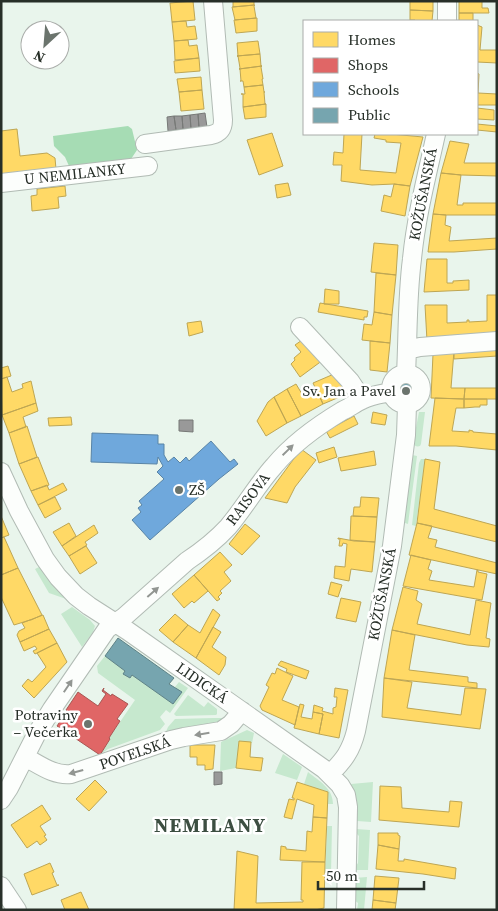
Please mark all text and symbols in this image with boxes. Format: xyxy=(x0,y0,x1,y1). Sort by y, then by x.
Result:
north arrow xyxy=(20,20,70,70)
legend xyxy=(303,20,478,135)
text: Homes xyxy=(348,29,395,50)
text: N xyxy=(30,45,48,68)
text: Shops xyxy=(348,54,388,75)
text: Schools xyxy=(348,79,399,100)
text: Public xyxy=(348,104,390,125)
street label: KOŽUŠANSKÁ xyxy=(403,146,442,242)
street label: U NEMILANKY xyxy=(23,158,127,189)
place label: Sv. Jan a Pavel xyxy=(303,380,397,401)
marker: Sv. Jan a Pavel xyxy=(400,385,412,397)
one-way arrow xyxy=(282,444,294,456)
street label: RAISOVA xyxy=(221,468,274,529)
place label: ZŠ xyxy=(189,479,205,500)
marker: ZŠ xyxy=(173,484,185,496)
street label: KOŽUŠANSKÁ xyxy=(362,546,401,642)
one-way arrow xyxy=(146,586,158,598)
street label: LIDICKÁ xyxy=(172,657,233,708)
one-way arrow xyxy=(63,679,73,693)
place label: Potraviny – Večerka xyxy=(14,704,78,742)
marker: Potraviny – Večerka xyxy=(82,718,94,730)
street label: POVELSKÁ xyxy=(96,730,173,775)
one-way arrow xyxy=(193,730,209,738)
one-way arrow xyxy=(68,768,83,776)
district label: NEMILANY xyxy=(154,811,266,839)
scale bar xyxy=(318,858,424,890)
text: 50 m xyxy=(326,865,358,886)

